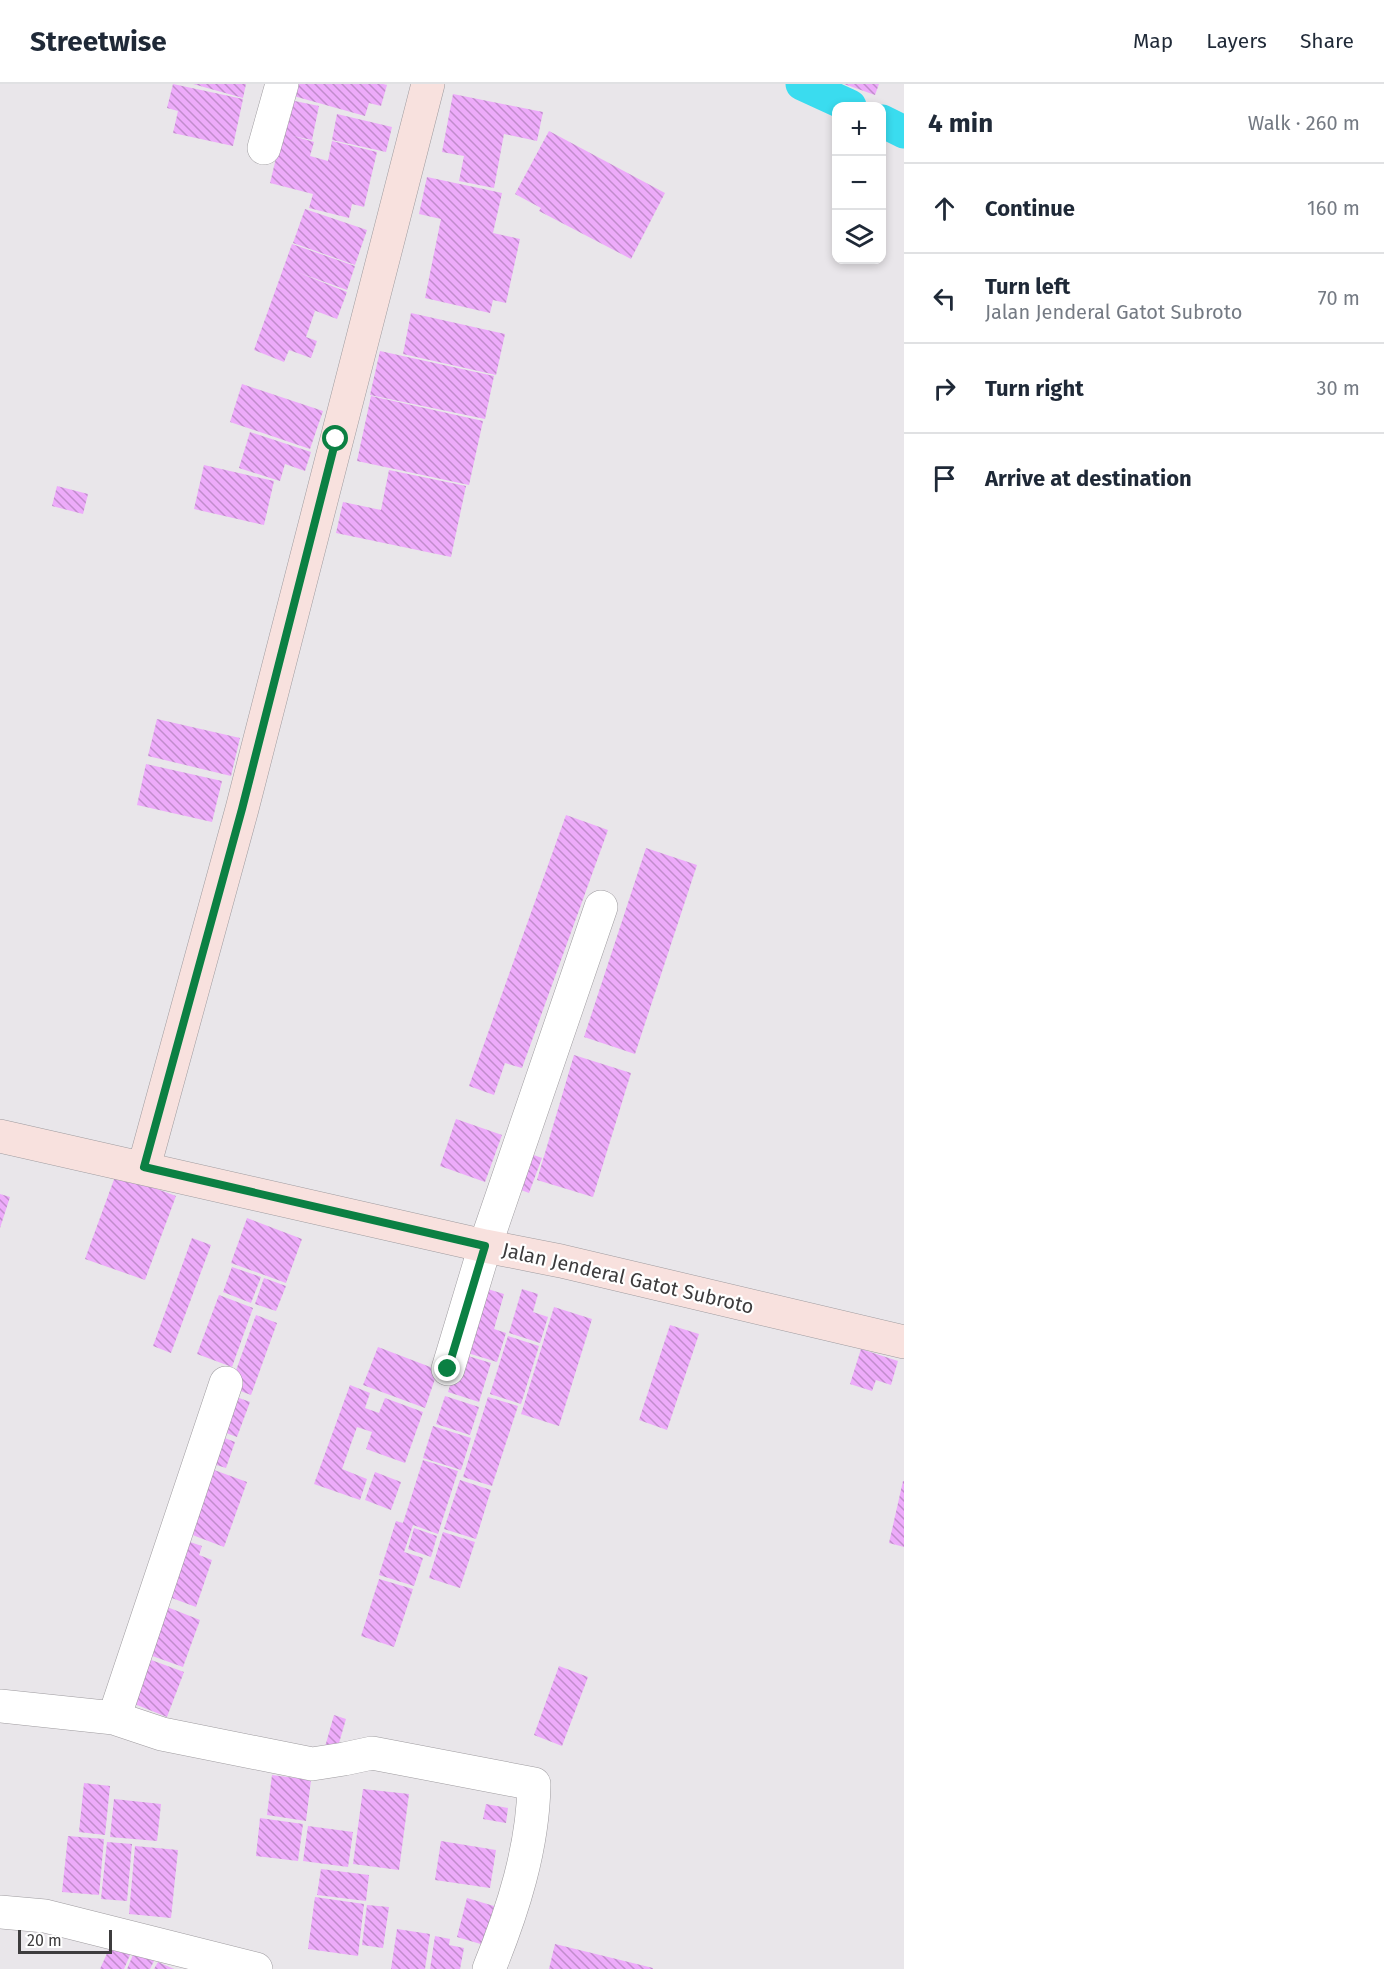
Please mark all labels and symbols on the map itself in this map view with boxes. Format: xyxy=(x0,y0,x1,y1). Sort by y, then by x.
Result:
route start xyxy=(322,425,348,451)
street label: Jalan Jenderal Gatot Subroto xyxy=(500,1237,756,1319)
route end xyxy=(434,1355,460,1381)
scale bar xyxy=(18,1927,112,1954)

